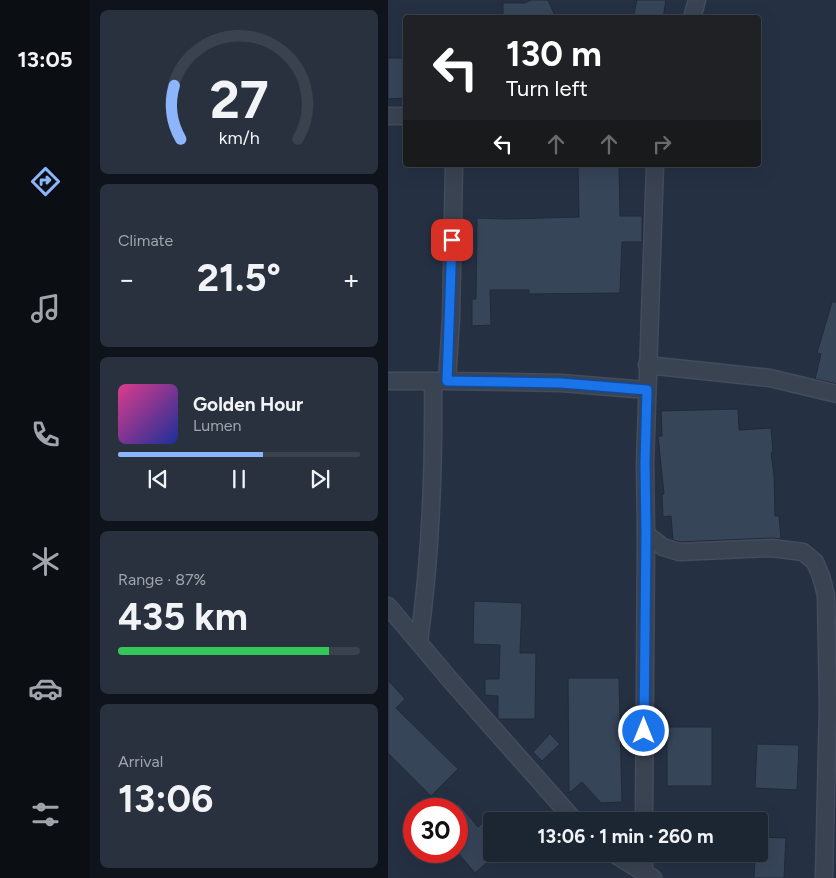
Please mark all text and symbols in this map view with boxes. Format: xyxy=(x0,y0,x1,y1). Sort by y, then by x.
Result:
text: 130 m xyxy=(506,33,602,75)
icon: left xyxy=(423,35,488,100)
text: 13:05 xyxy=(17,46,73,73)
text: 27 xyxy=(209,69,269,131)
text: Turn left xyxy=(506,75,588,102)
text: km/h xyxy=(219,127,259,148)
icon: left xyxy=(489,130,517,158)
icon: ahead xyxy=(542,130,570,158)
icon: ahead xyxy=(595,130,623,158)
icon: right xyxy=(648,130,676,158)
icon: directions xyxy=(28,164,63,199)
pin xyxy=(431,219,473,261)
icon: arrive xyxy=(438,226,466,254)
text: Climate xyxy=(118,231,173,250)
text: 21.5° xyxy=(197,255,281,301)
text: − xyxy=(118,262,135,296)
text: + xyxy=(343,262,360,296)
icon: music xyxy=(28,291,63,326)
text: Golden Hour xyxy=(193,393,303,416)
text: Lumen xyxy=(193,416,242,435)
icon: phone xyxy=(28,417,63,452)
icon: previous xyxy=(144,465,172,493)
icon: pause xyxy=(225,465,253,493)
icon: next xyxy=(306,465,334,493)
icon: climate xyxy=(28,544,63,579)
text: Range · 87% xyxy=(118,570,206,589)
text: 435 km xyxy=(118,594,248,640)
icon: car xyxy=(28,671,63,706)
position arrow xyxy=(617,704,669,756)
text: Arrival xyxy=(118,752,163,771)
text: 13:06 xyxy=(118,776,213,822)
icon: filters xyxy=(28,797,63,832)
speed limit sign: 30 xyxy=(403,798,468,863)
text: 13:06 · 1 min · 260 m xyxy=(538,825,713,848)

